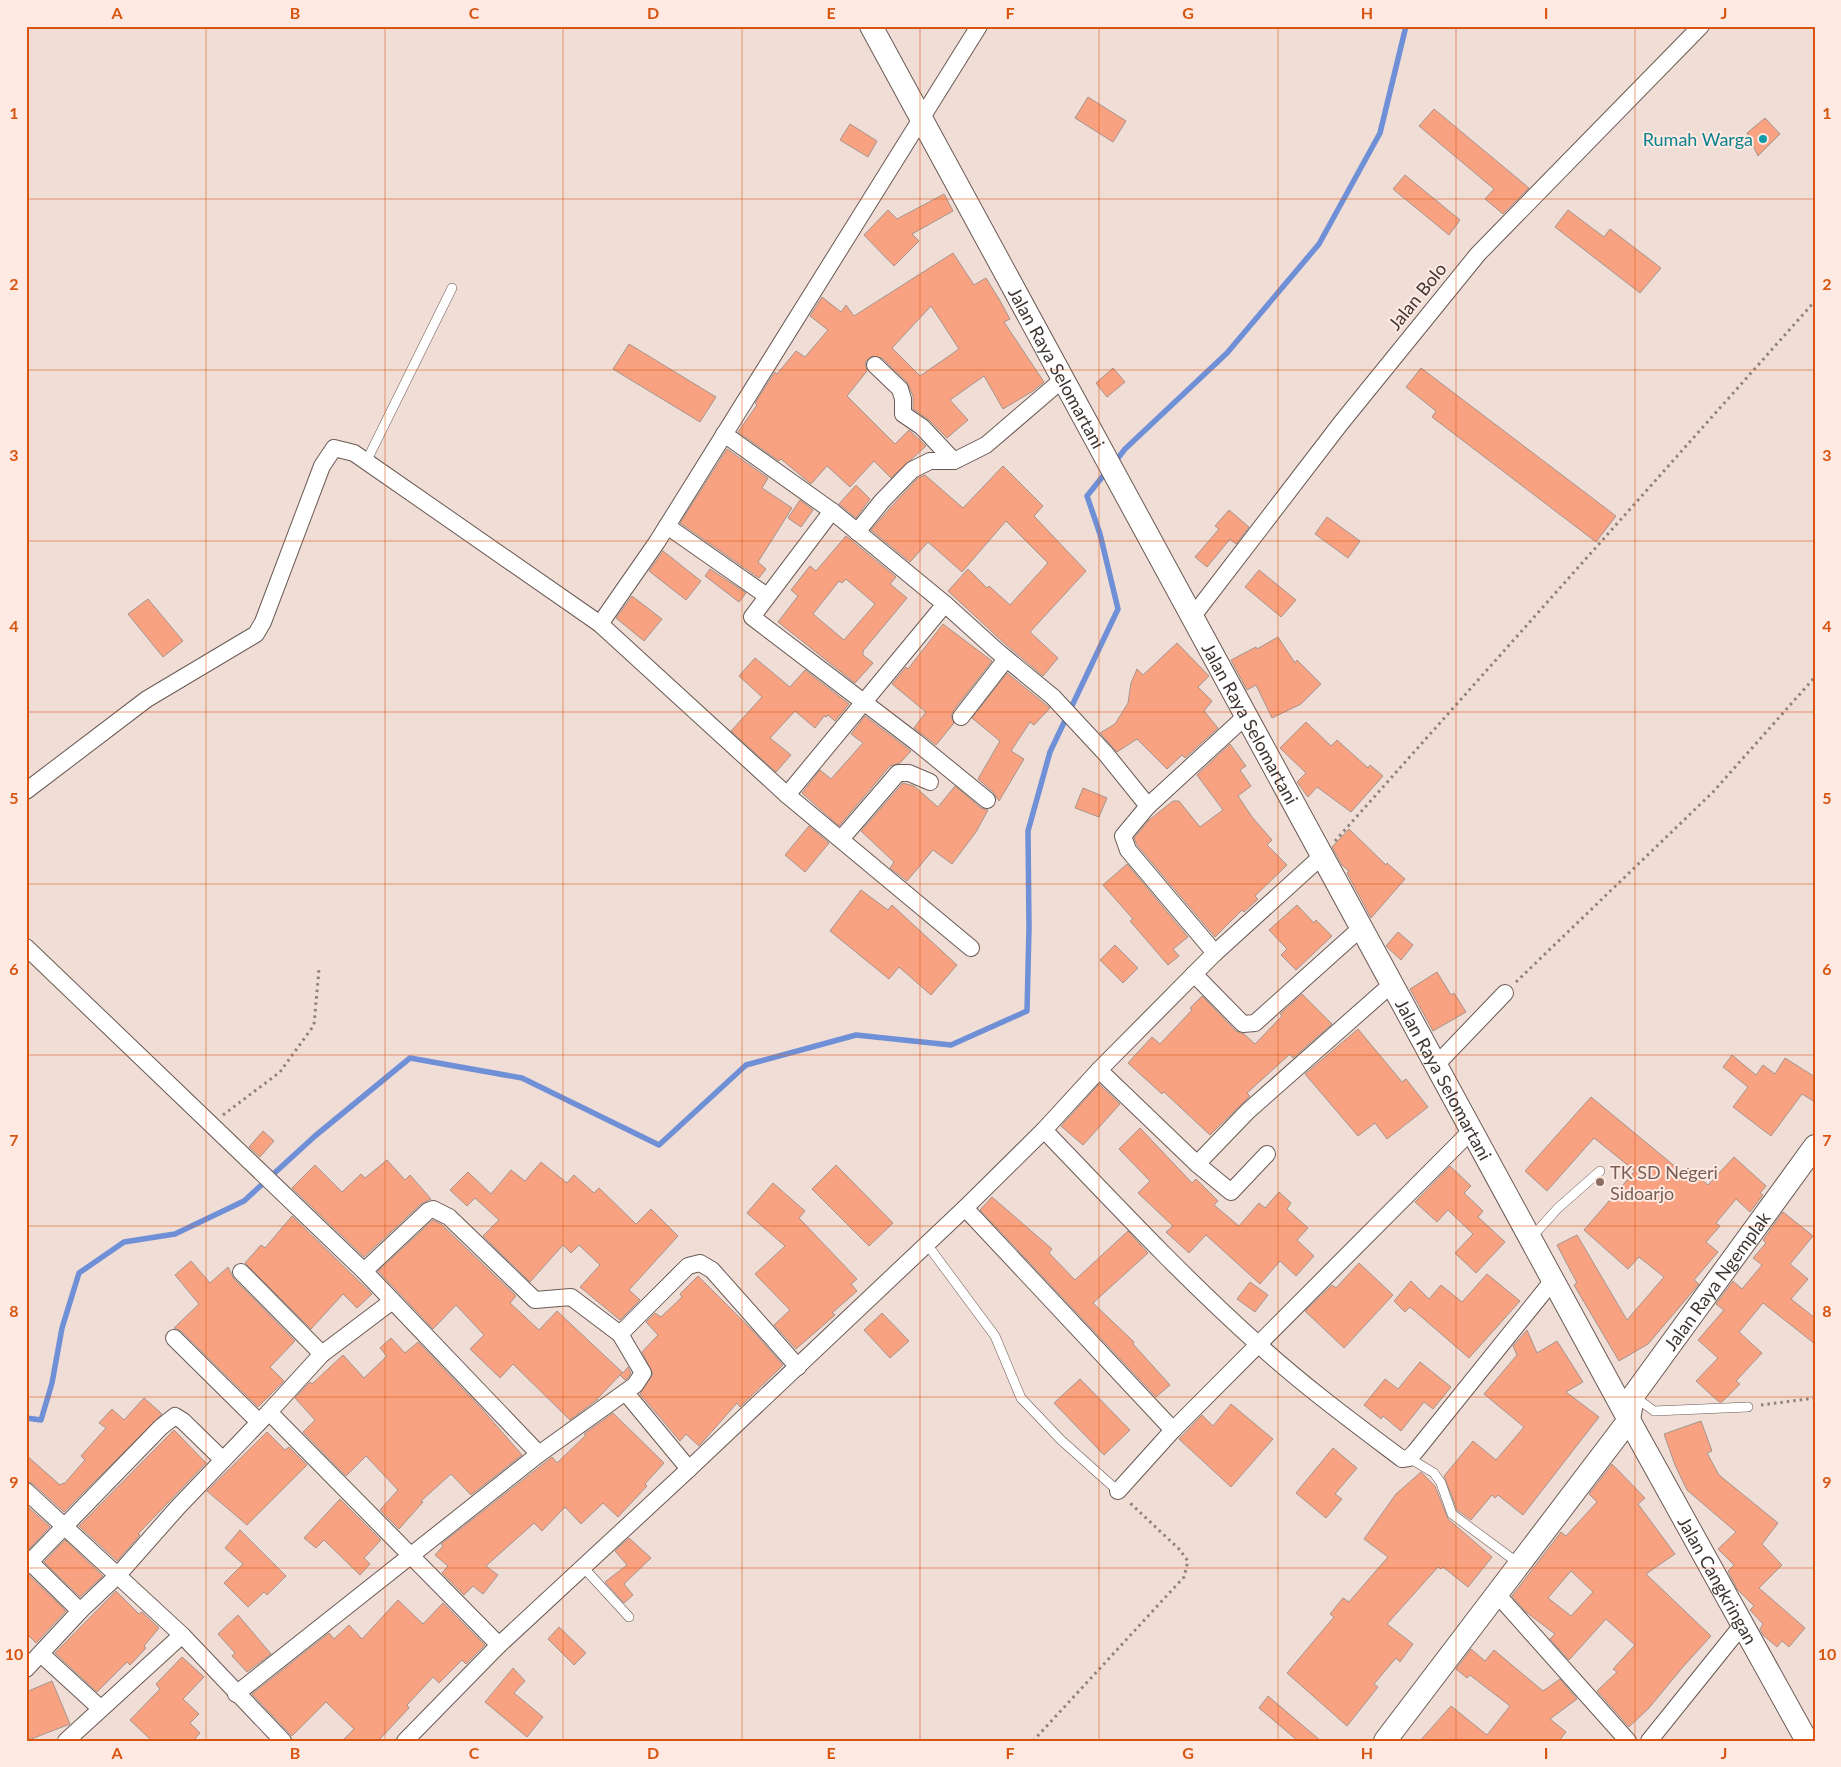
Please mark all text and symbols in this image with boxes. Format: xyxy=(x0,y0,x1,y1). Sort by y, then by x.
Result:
text: A xyxy=(110,3,123,22)
text: B xyxy=(290,3,300,22)
text: C xyxy=(469,3,480,22)
text: D xyxy=(647,3,659,22)
text: E xyxy=(826,3,836,22)
text: F xyxy=(1005,3,1015,22)
text: G xyxy=(1182,3,1194,22)
text: H xyxy=(1361,3,1373,22)
text: I xyxy=(1544,3,1548,22)
text: J xyxy=(1721,3,1727,22)
text: 1 xyxy=(9,103,19,122)
text: 1 xyxy=(1822,103,1832,122)
place label: Rumah Warga xyxy=(1643,128,1753,150)
marker: Rumah Warga xyxy=(1757,133,1769,145)
street label: Jalan Bolo xyxy=(1383,258,1451,334)
text: 2 xyxy=(9,274,19,293)
text: 2 xyxy=(1822,274,1832,293)
street label: Jalan Raya Selomartani xyxy=(1004,283,1110,452)
text: 3 xyxy=(9,445,19,464)
text: 3 xyxy=(1822,445,1832,464)
text: 4 xyxy=(9,616,19,635)
text: 4 xyxy=(1822,616,1832,635)
street label: Jalan Raya Selomartani xyxy=(1198,639,1303,808)
text: 5 xyxy=(9,788,19,807)
text: 5 xyxy=(1822,788,1832,807)
text: 6 xyxy=(9,959,19,978)
text: 6 xyxy=(1822,959,1832,978)
street label: Jalan Raya Selomartani xyxy=(1391,995,1497,1164)
text: 7 xyxy=(9,1130,19,1149)
text: 7 xyxy=(1822,1130,1832,1149)
place label: TK SD Negeri Sidoarjo xyxy=(1610,1161,1718,1204)
marker: TK SD Negeri Sidoarjo xyxy=(1594,1176,1606,1188)
street label: Jalan Raya Ngemplak xyxy=(1659,1207,1775,1354)
text: 8 xyxy=(9,1301,19,1320)
text: 8 xyxy=(1822,1301,1832,1320)
text: 9 xyxy=(9,1472,19,1491)
text: 9 xyxy=(1822,1472,1832,1491)
street label: Jalan Cangkringan xyxy=(1674,1512,1762,1648)
text: 10 xyxy=(5,1644,23,1663)
text: 10 xyxy=(1818,1644,1836,1663)
text: A xyxy=(110,1743,123,1762)
text: B xyxy=(290,1743,300,1762)
text: C xyxy=(469,1743,480,1762)
text: D xyxy=(647,1743,659,1762)
text: E xyxy=(826,1743,836,1762)
text: F xyxy=(1005,1743,1015,1762)
text: G xyxy=(1182,1743,1194,1762)
text: H xyxy=(1361,1743,1373,1762)
text: I xyxy=(1544,1743,1548,1762)
text: J xyxy=(1721,1743,1727,1762)

